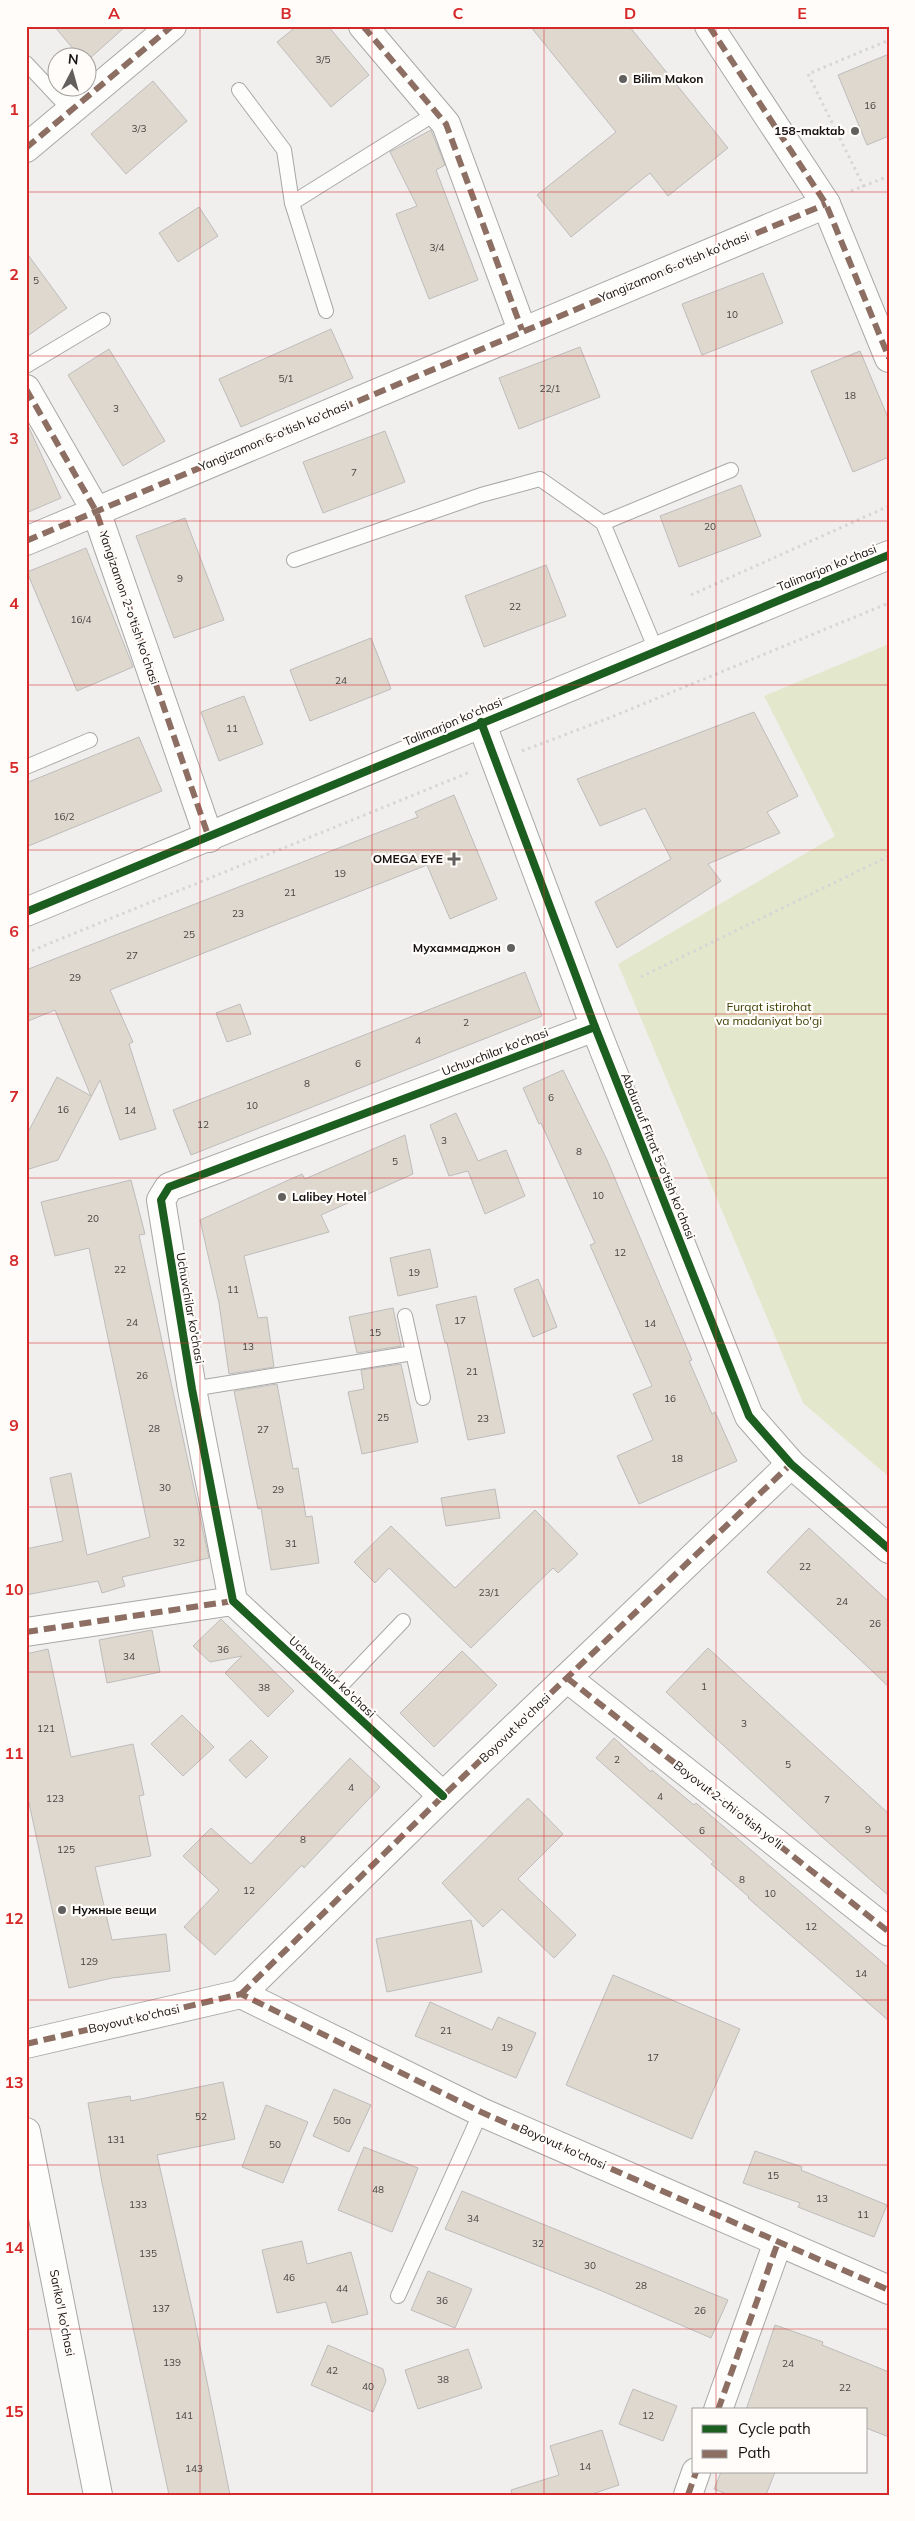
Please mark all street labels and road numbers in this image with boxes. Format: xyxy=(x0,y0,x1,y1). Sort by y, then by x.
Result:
street label: Yangizamon 6-o'tish ko'chasi xyxy=(596,228,751,305)
street label: Yangizamon 6-o'tish ko'chasi xyxy=(196,397,351,474)
street label: Yangizamon 2-o'tish ko'chasi xyxy=(96,528,163,687)
street label: Talimarjon ko'chasi xyxy=(775,541,879,594)
street label: Talimarjon ko'chasi xyxy=(401,694,505,749)
street label: Uchuvchilar ko'chasi xyxy=(439,1024,550,1079)
street label: Abdurauf Fitrat 5-o'tish ko'chasi xyxy=(618,1070,699,1241)
street label: Uchuvchilar ko'chasi xyxy=(173,1251,208,1365)
street label: Uchuvchilar ko'chasi xyxy=(286,1633,379,1721)
street label: Boyovut ko'chasi xyxy=(476,1690,553,1765)
street label: Boyovut 2-chi o'tish yo'li xyxy=(671,1757,786,1852)
street label: Boyovut ko'chasi xyxy=(87,2001,181,2036)
street label: Boyovut ko'chasi xyxy=(518,2121,609,2172)
street label: Sariko'l ko'chasi xyxy=(47,2268,78,2358)

